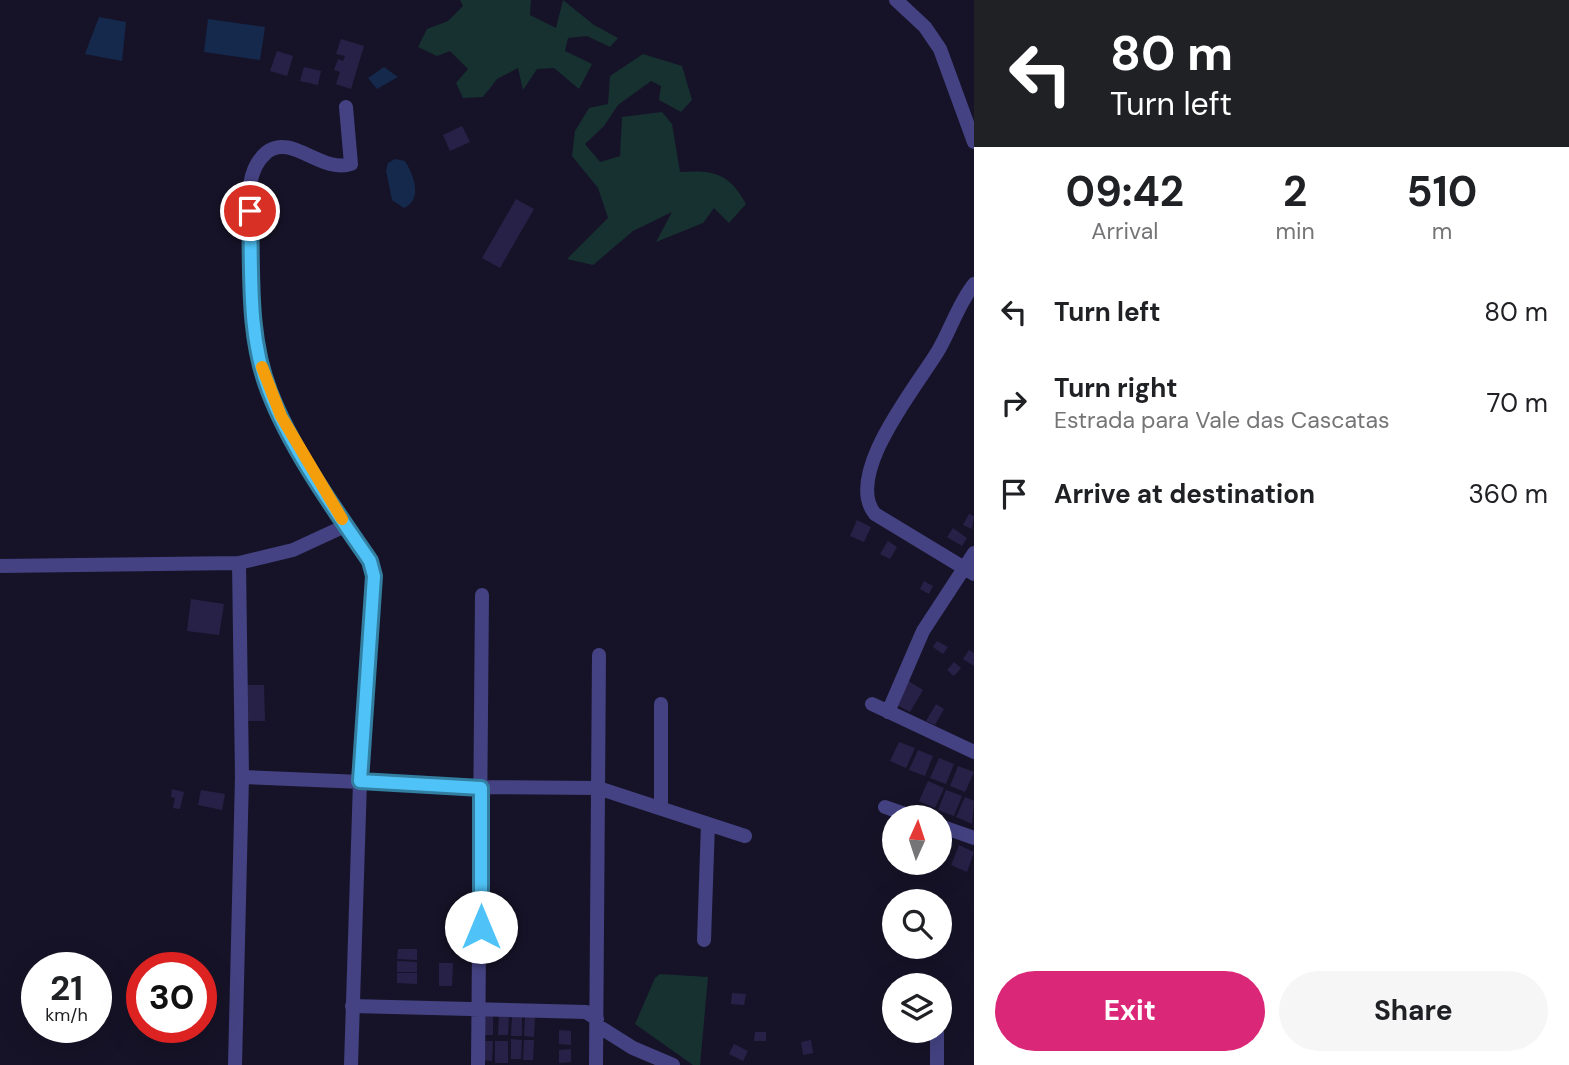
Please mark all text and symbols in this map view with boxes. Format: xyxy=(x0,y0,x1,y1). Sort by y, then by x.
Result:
text: 80 m xyxy=(1110,21,1233,85)
icon: left xyxy=(995,28,1086,119)
text: Turn left xyxy=(1110,83,1232,125)
text: 09:42 xyxy=(1066,164,1184,219)
text: 2 xyxy=(1283,164,1307,219)
text: 510 xyxy=(1406,164,1477,219)
pin xyxy=(220,181,280,241)
icon: arrive xyxy=(231,192,269,230)
text: Arrival xyxy=(1091,216,1158,246)
text: min xyxy=(1276,216,1315,246)
text: m xyxy=(1432,216,1452,246)
icon: left xyxy=(995,293,1033,331)
text: Turn left xyxy=(1054,295,1161,329)
text: 80 m xyxy=(1484,295,1548,329)
text: Turn right xyxy=(1054,371,1178,405)
icon: right xyxy=(995,384,1033,422)
text: 70 m xyxy=(1487,386,1548,420)
text: Estrada para Vale das Cascatas xyxy=(1054,405,1390,435)
icon: arrive xyxy=(995,475,1033,513)
text: Arrive at destination xyxy=(1054,477,1315,511)
text: 360 m xyxy=(1468,477,1548,511)
north arrow xyxy=(882,805,952,875)
map controls xyxy=(882,805,952,1043)
button: search xyxy=(882,889,952,959)
position arrow xyxy=(444,890,518,964)
speed limit sign: 30 xyxy=(126,952,217,1043)
text: 21 xyxy=(50,965,83,1011)
button: Exit xyxy=(995,971,1265,1051)
button: Share xyxy=(1279,971,1548,1051)
button: layers xyxy=(882,973,952,1043)
text: km/h xyxy=(45,1003,88,1027)

